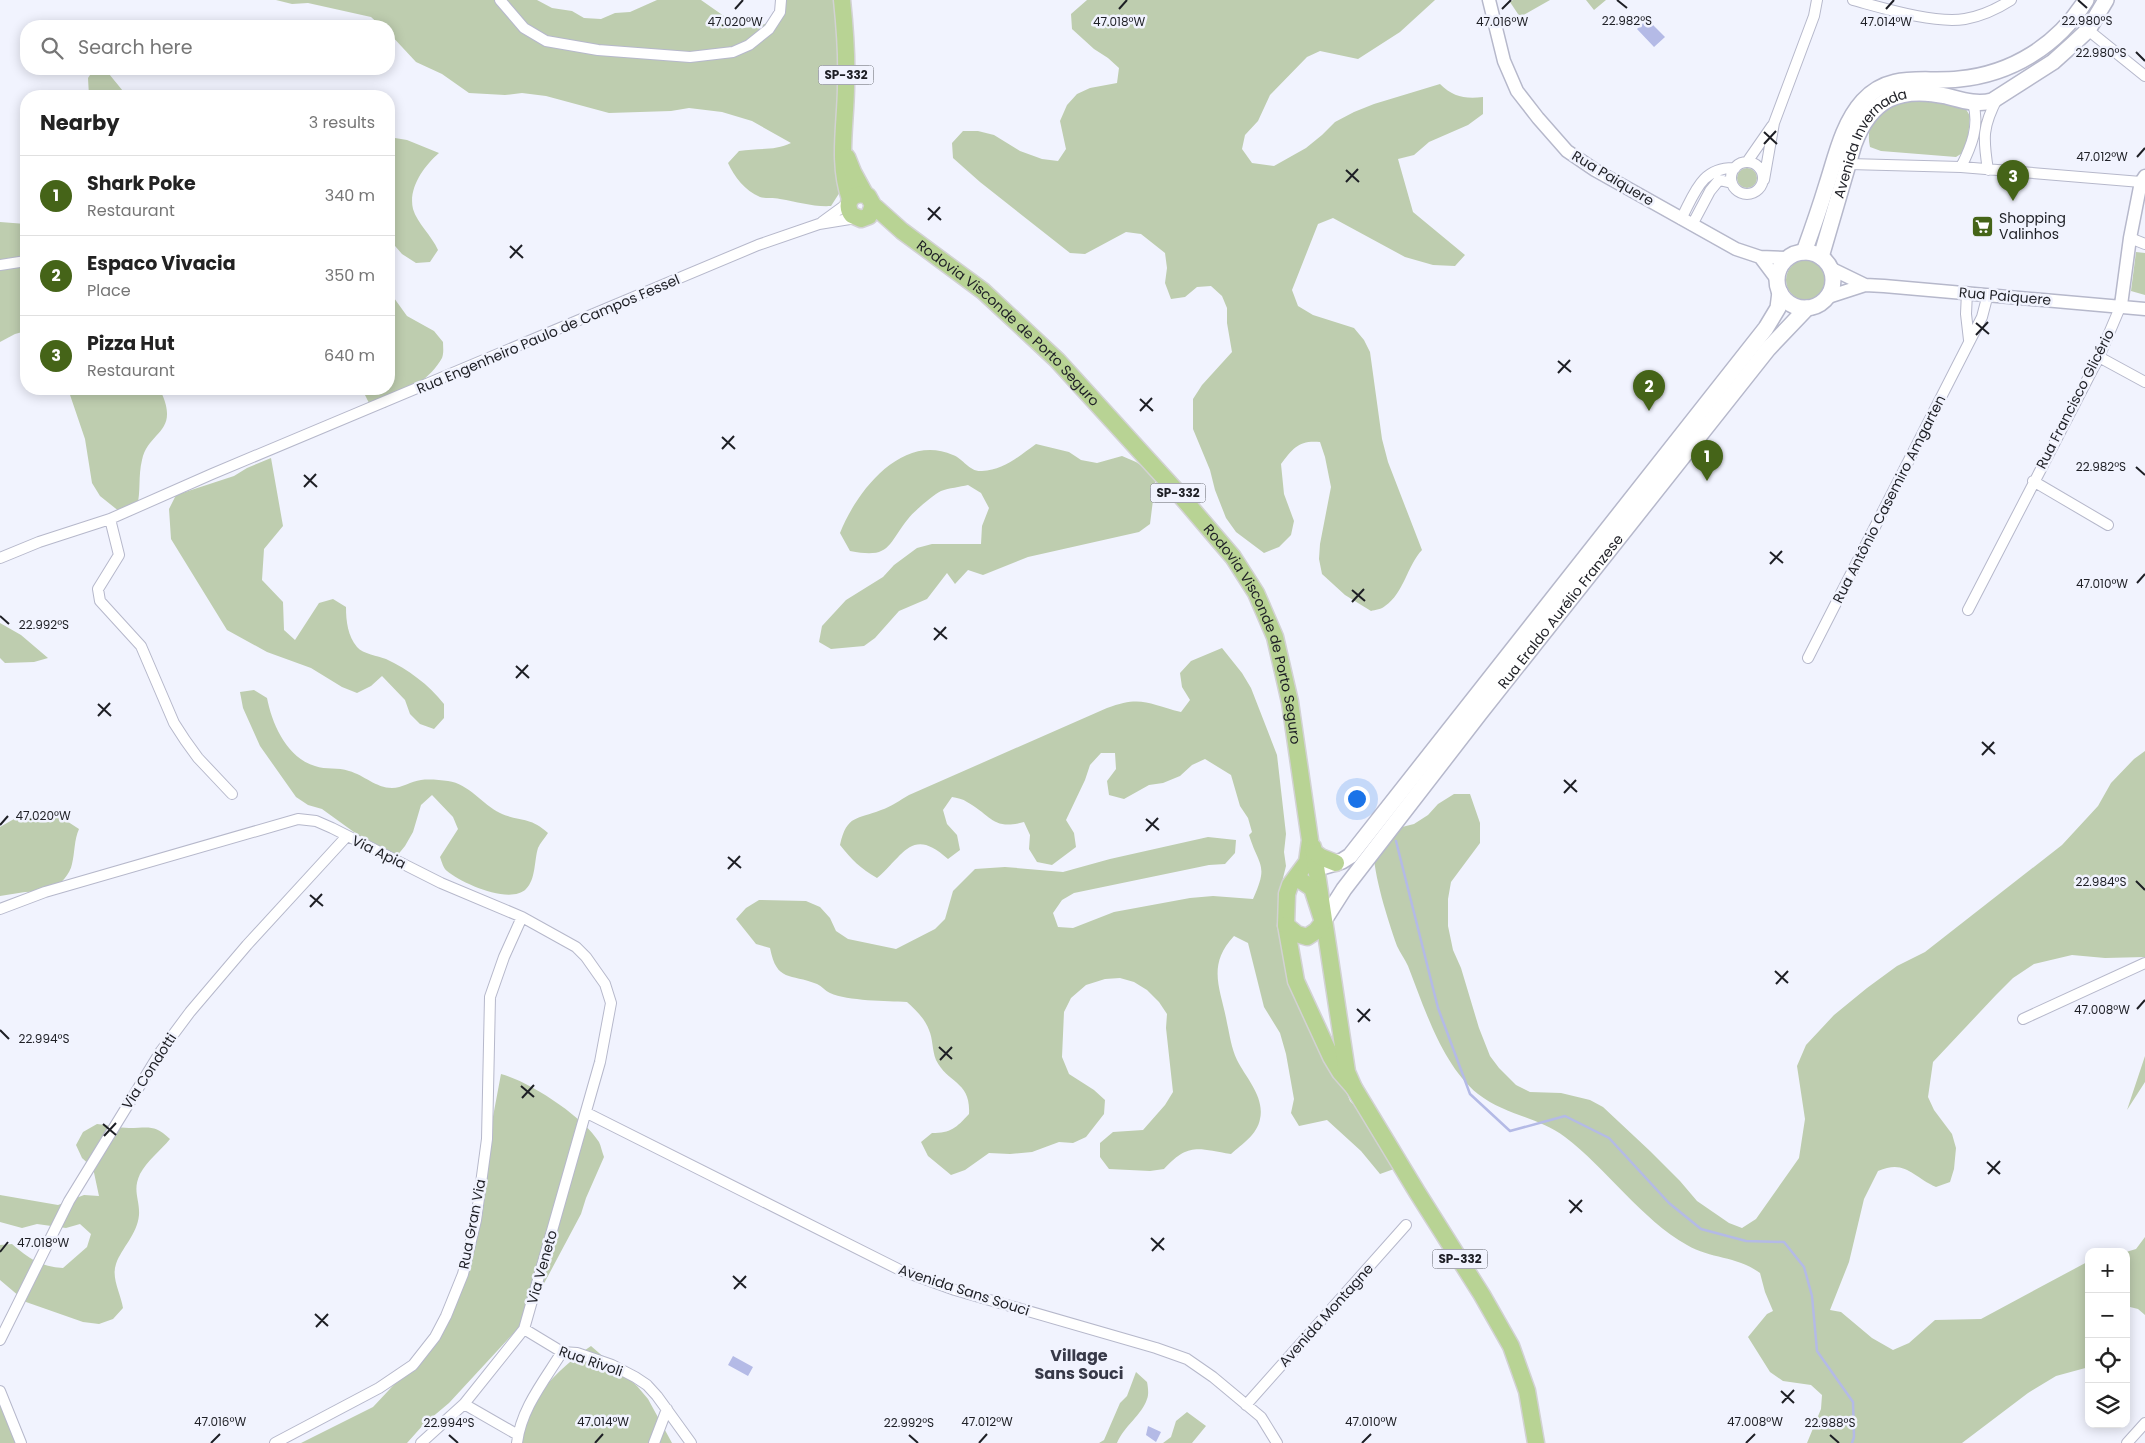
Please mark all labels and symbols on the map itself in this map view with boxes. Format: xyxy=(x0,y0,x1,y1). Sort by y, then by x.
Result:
text: 22.982°S xyxy=(1602,12,1652,29)
text: 22.980°S xyxy=(2062,12,2112,29)
text: 47.020°W xyxy=(707,13,763,30)
text: 47.018°W xyxy=(1093,13,1145,30)
text: 47.016°W xyxy=(1476,13,1528,30)
text: 47.014°W xyxy=(1860,13,1912,30)
text: 22.980°S xyxy=(2076,44,2126,61)
road number: SP-332 xyxy=(818,66,874,84)
street label: Avenida Invernada xyxy=(1829,84,1909,201)
street label: Rua Paiquere xyxy=(1568,146,1658,211)
text: 47.012°W xyxy=(2076,148,2128,165)
pin: 3 xyxy=(1997,160,2029,201)
place label: Shopping Valinhos xyxy=(1999,208,2066,244)
supermarket icon: Shopping Valinhos xyxy=(1971,214,1995,238)
street label: Rodovia Visconde de Porto Seguro xyxy=(912,235,1104,410)
street label: Rua Engenheiro Paulo de Campos Fessel xyxy=(413,269,683,399)
street label: Rua Paiquere xyxy=(1958,282,2052,310)
street label: Rua Francisco Glicério xyxy=(2031,326,2119,472)
pin: 2 xyxy=(1633,370,1665,411)
street label: Rua Antônio Casemiro Amgarten xyxy=(1828,392,1950,606)
pin: 1 xyxy=(1691,440,1723,481)
text: 22.982°S xyxy=(2076,458,2126,475)
road number: SP-332 xyxy=(1150,483,1206,502)
street label: Rodovia Visconde de Porto Seguro xyxy=(1199,520,1306,746)
street label: Rua Eraldo Aurélio Franzese xyxy=(1493,530,1628,693)
text: 47.010°W xyxy=(2076,575,2128,592)
text: 22.992°S xyxy=(19,616,69,633)
your location xyxy=(1344,786,1370,812)
text: 47.020°W xyxy=(15,807,71,824)
street label: Via Apia xyxy=(349,830,409,874)
text: 22.984°S xyxy=(2076,873,2126,890)
text: 47.008°W xyxy=(2074,1001,2130,1018)
street label: Via Condotti xyxy=(117,1029,181,1113)
text: 22.994°S xyxy=(19,1030,69,1047)
street label: Rua Gran Via xyxy=(453,1177,491,1271)
street label: Via Veneto xyxy=(522,1228,562,1306)
text: 47.018°W xyxy=(17,1234,69,1251)
road number: SP-332 xyxy=(1432,1250,1488,1268)
street label: Avenida Sans Souci xyxy=(896,1259,1032,1321)
street label: Avenida Montagne xyxy=(1274,1259,1378,1371)
street label: Rua Rivoli xyxy=(556,1341,626,1381)
district label: Village Sans Souci xyxy=(1034,1344,1124,1385)
text: 47.016°W xyxy=(194,1413,246,1430)
text: 47.014°W xyxy=(577,1413,629,1430)
text: 47.012°W xyxy=(961,1413,1013,1430)
text: 47.010°W xyxy=(1345,1413,1397,1430)
text: 47.008°W xyxy=(1727,1413,1783,1430)
text: 22.994°S xyxy=(424,1414,474,1431)
text: 22.992°S xyxy=(884,1414,934,1431)
text: 22.988°S xyxy=(1805,1414,1856,1431)

